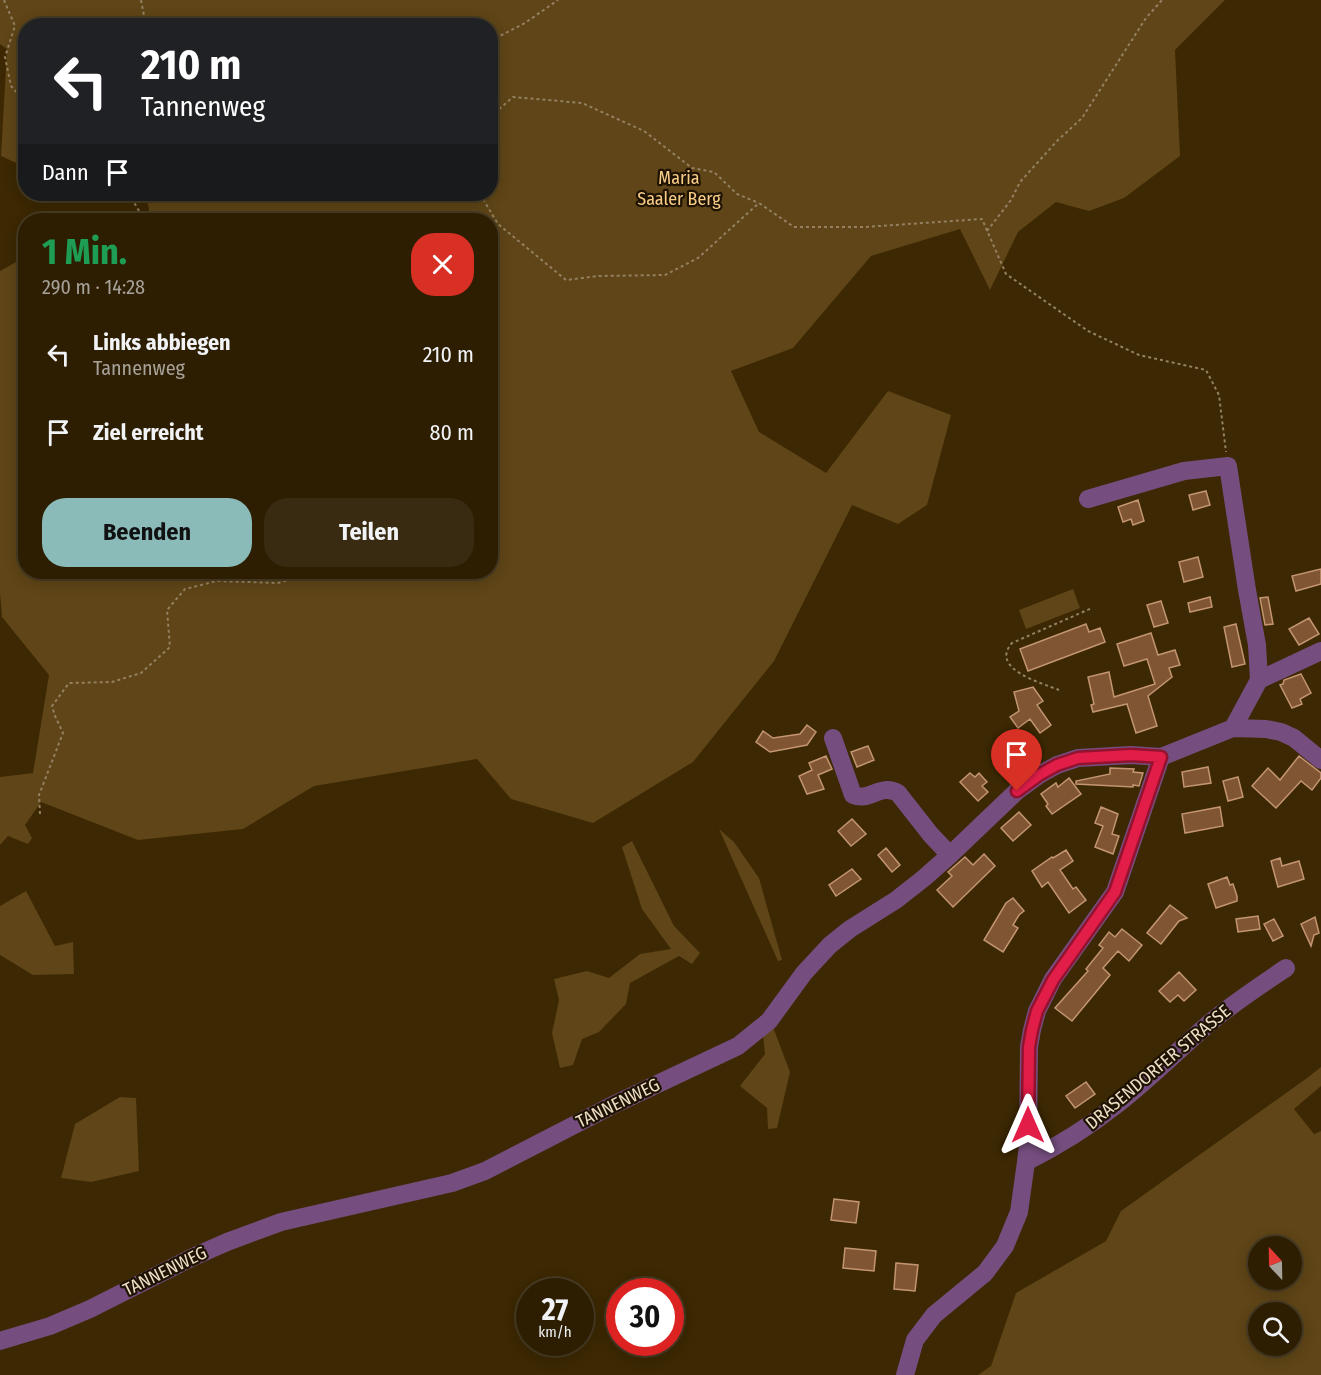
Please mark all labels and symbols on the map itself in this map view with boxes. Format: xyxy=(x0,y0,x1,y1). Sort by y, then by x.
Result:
park label: Maria Saaler Berg xyxy=(637,167,721,210)
pin xyxy=(991,729,1042,791)
street label: DRASENDORFER STRASSE xyxy=(1081,1000,1235,1134)
street label: TANNENWEG xyxy=(573,1073,663,1133)
position arrow xyxy=(996,1093,1060,1157)
north arrow xyxy=(1248,1236,1302,1290)
street label: TANNENWEG xyxy=(120,1241,210,1301)
speed limit sign: 30 xyxy=(606,1278,684,1356)

